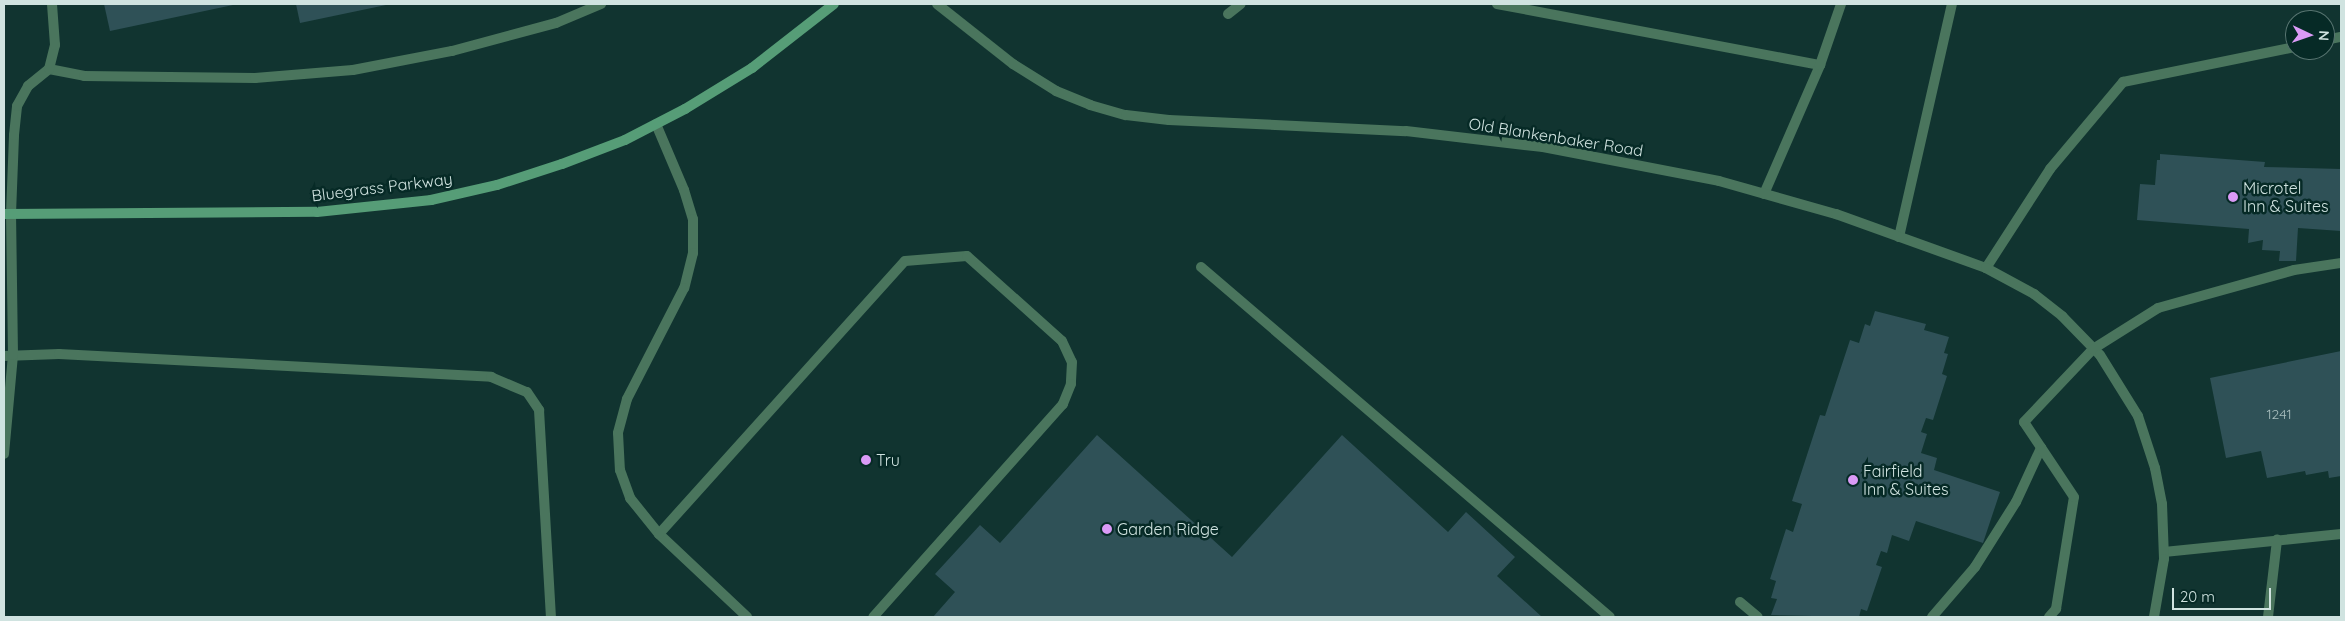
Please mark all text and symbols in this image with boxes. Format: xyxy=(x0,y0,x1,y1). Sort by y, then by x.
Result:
north arrow xyxy=(2285,10,2335,60)
text: N xyxy=(2315,30,2333,41)
street label: Old Blankenbaker Road xyxy=(1467,114,1645,160)
street label: Bluegrass Parkway xyxy=(310,169,454,205)
place label: Microtel Inn & Suites xyxy=(2243,178,2329,216)
marker: Microtel Inn & Suites xyxy=(2227,191,2239,203)
house number: 1241 xyxy=(2266,406,2292,422)
place label: Tru xyxy=(876,450,900,470)
marker: Tru xyxy=(860,454,872,466)
place label: Fairfield Inn & Suites xyxy=(1863,461,1949,499)
marker: Fairfield Inn & Suites xyxy=(1847,474,1859,486)
place label: Garden Ridge xyxy=(1117,519,1219,539)
marker: Garden Ridge xyxy=(1101,523,1113,535)
scale bar xyxy=(2175,578,2274,610)
text: 20 m xyxy=(2180,587,2215,606)

